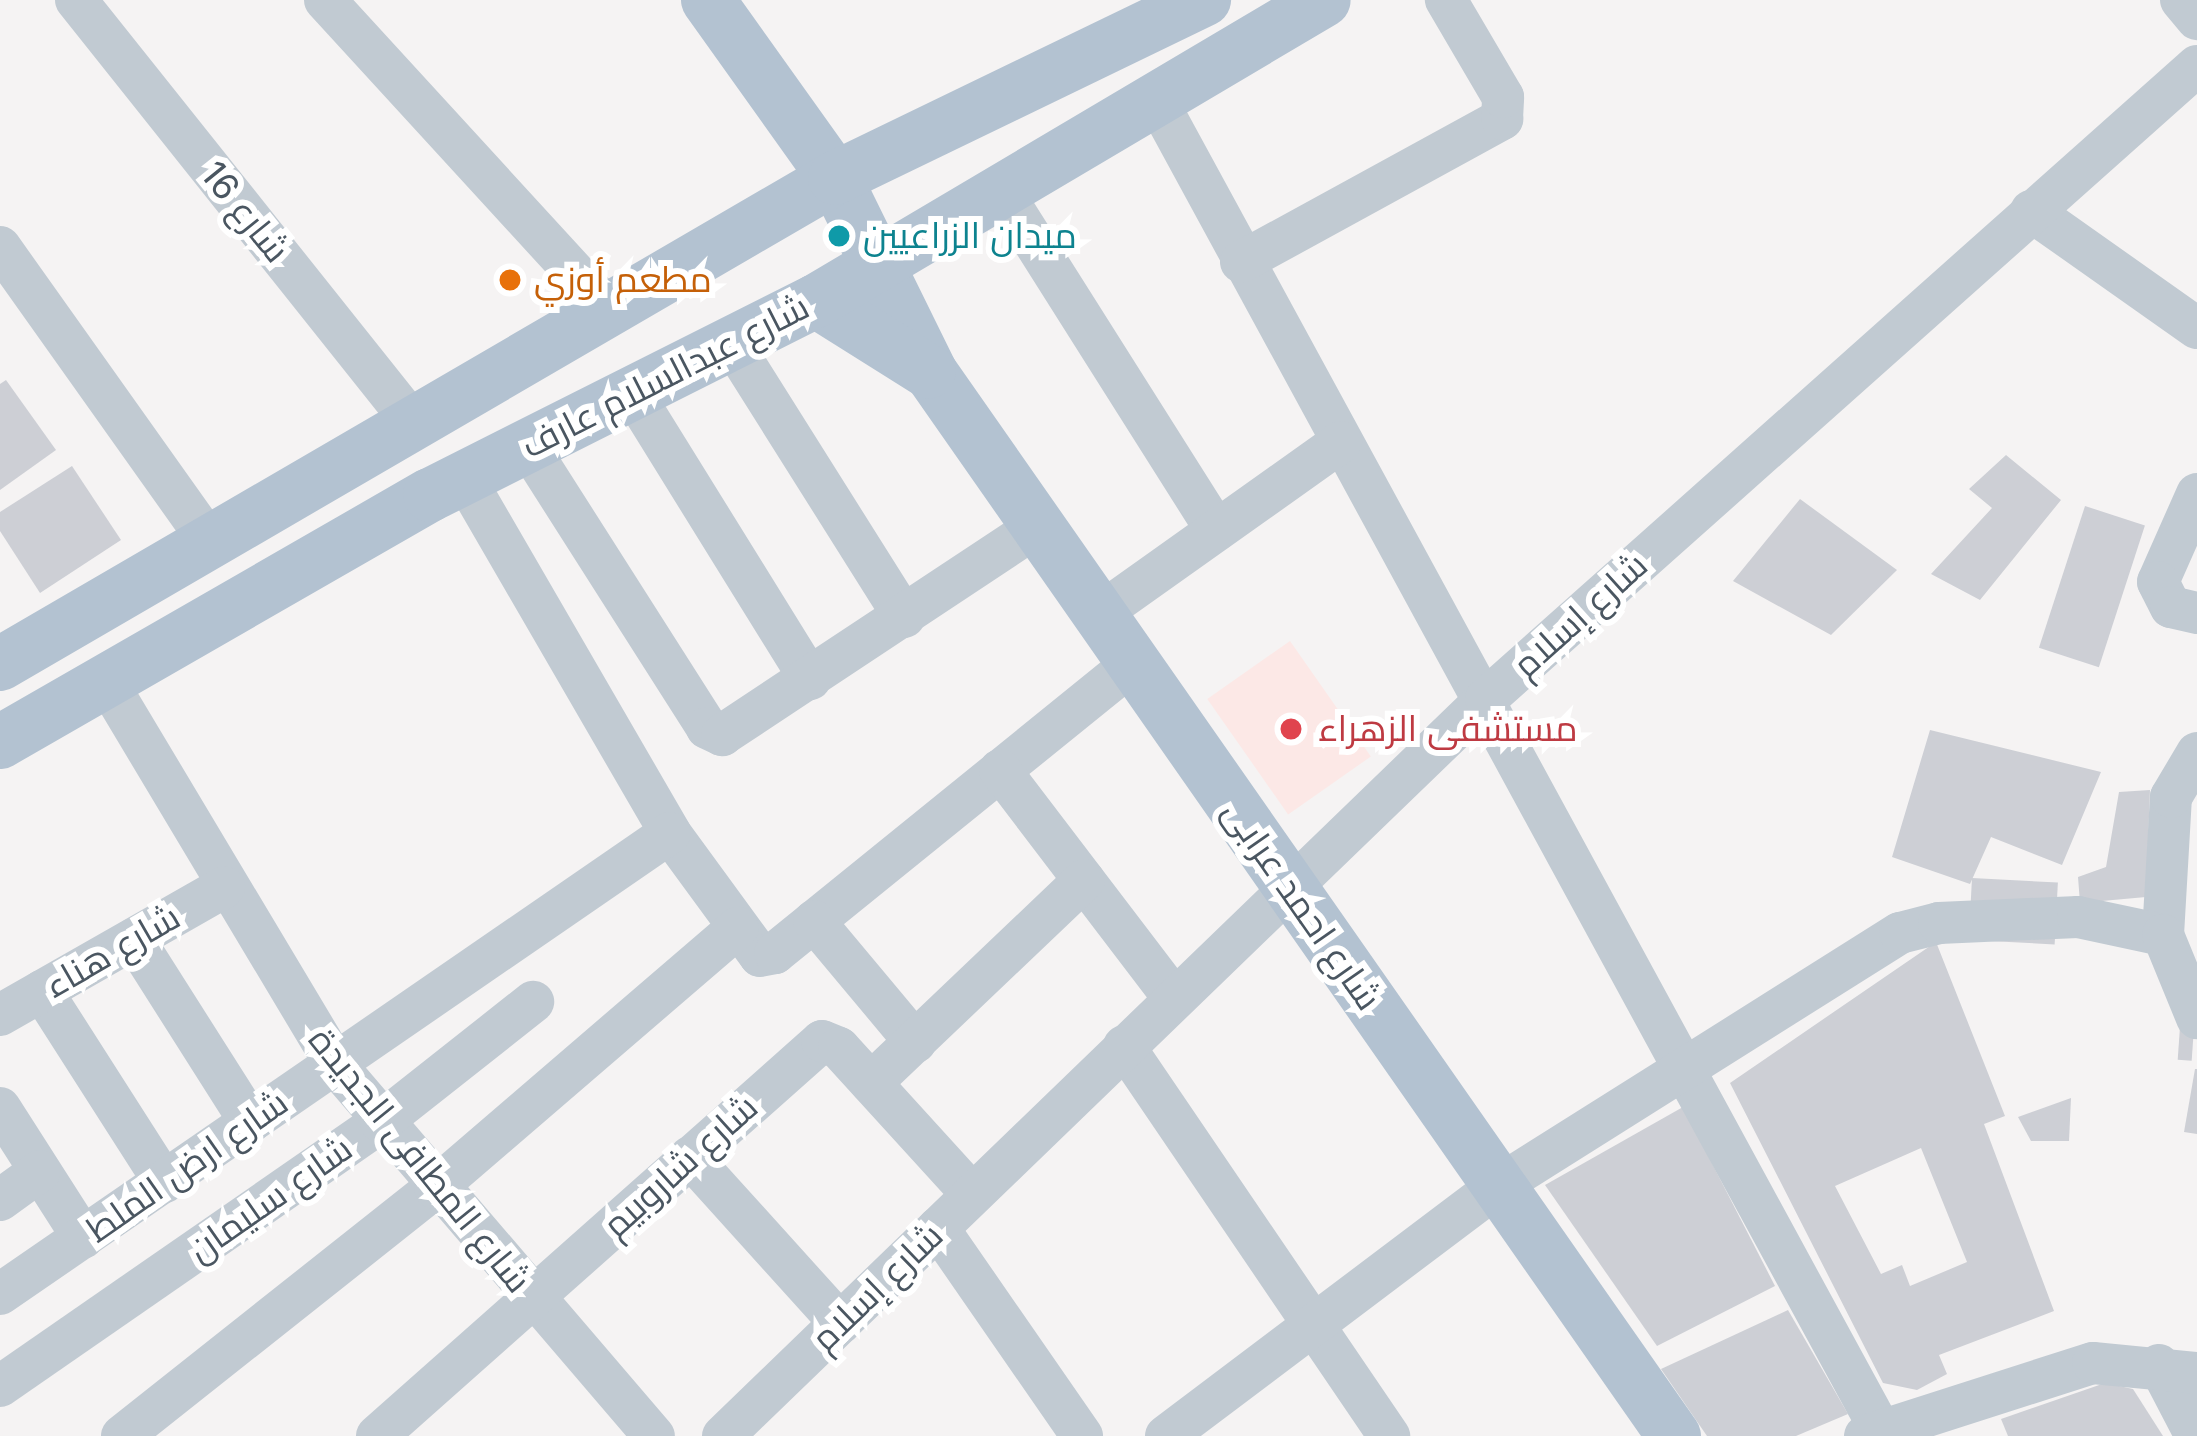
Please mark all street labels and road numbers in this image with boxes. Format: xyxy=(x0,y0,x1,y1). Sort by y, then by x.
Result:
street label: شارع 16 xyxy=(191,153,299,271)
street label: شارع عبدالسلام عارف xyxy=(514,285,816,467)
street label: شارع إسلام xyxy=(1504,543,1656,687)
street label: شارع احمد عرابى xyxy=(1214,792,1390,1018)
street label: شارع هناء xyxy=(37,895,187,1007)
street label: شارع المطافى الجديدة xyxy=(300,1019,540,1301)
street label: شارع ارض الملط xyxy=(78,1081,296,1251)
street label: شارع شاروبيم xyxy=(594,1085,766,1247)
street label: شارع سليمان xyxy=(180,1127,360,1271)
street label: شارع إسلام xyxy=(802,1214,952,1360)

